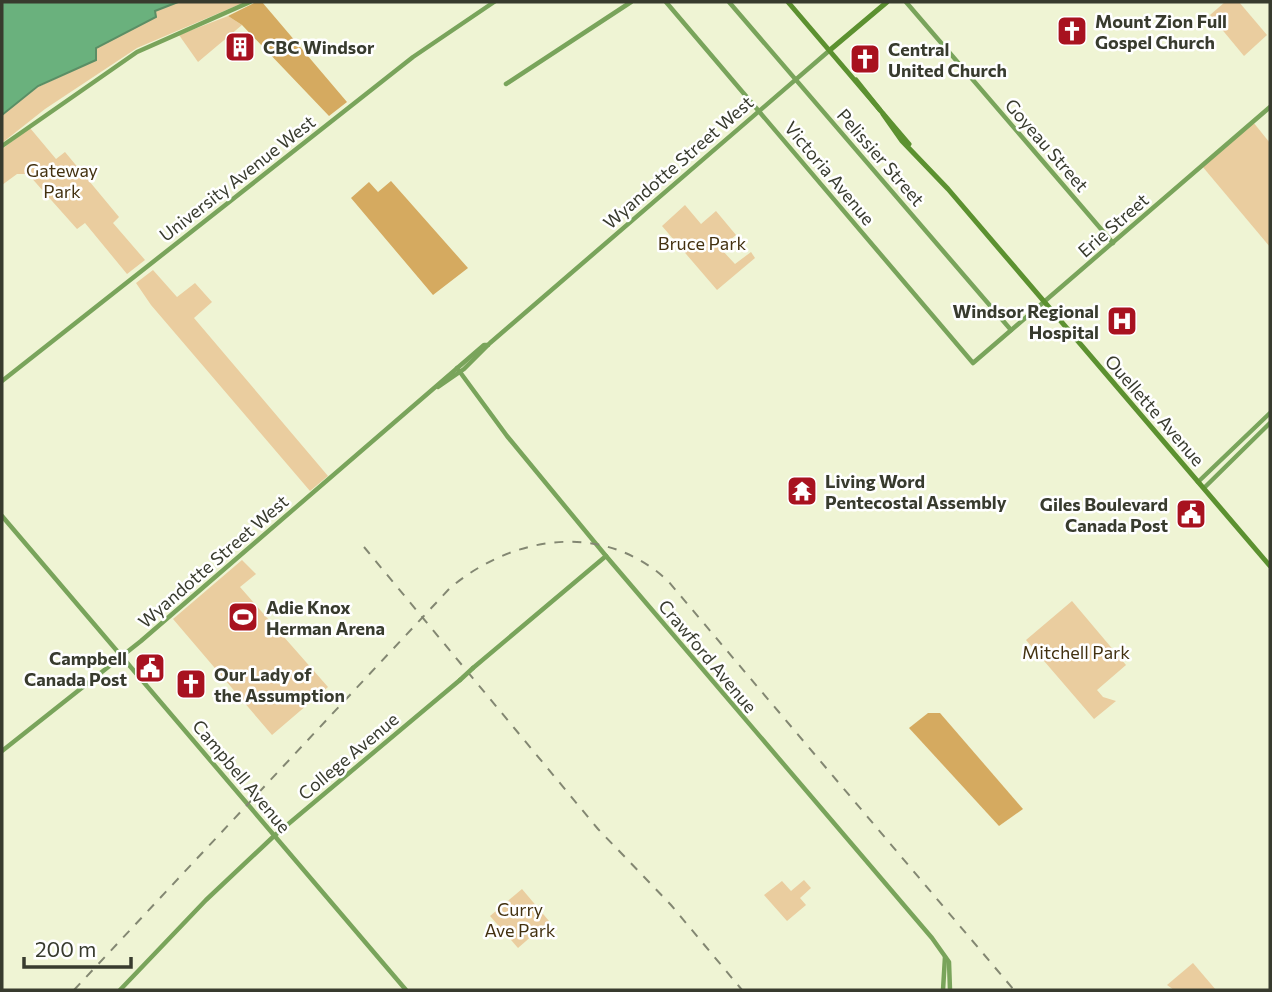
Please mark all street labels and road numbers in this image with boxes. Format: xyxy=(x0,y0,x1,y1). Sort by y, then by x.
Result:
street label: Wyandotte Street West xyxy=(598,91,758,233)
street label: Goyeau Street xyxy=(1001,94,1093,196)
street label: Pelissier Street xyxy=(833,104,929,210)
street label: University Avenue West xyxy=(155,110,319,246)
street label: Victoria Avenue xyxy=(780,117,880,229)
street label: Erie Street xyxy=(1073,188,1153,262)
street label: Ouellette Avenue xyxy=(1101,350,1209,470)
street label: Wyandotte Street West xyxy=(133,490,293,632)
street label: Crawford Avenue xyxy=(654,595,762,717)
street label: College Avenue xyxy=(293,708,403,804)
street label: Campbell Avenue xyxy=(188,715,296,837)

